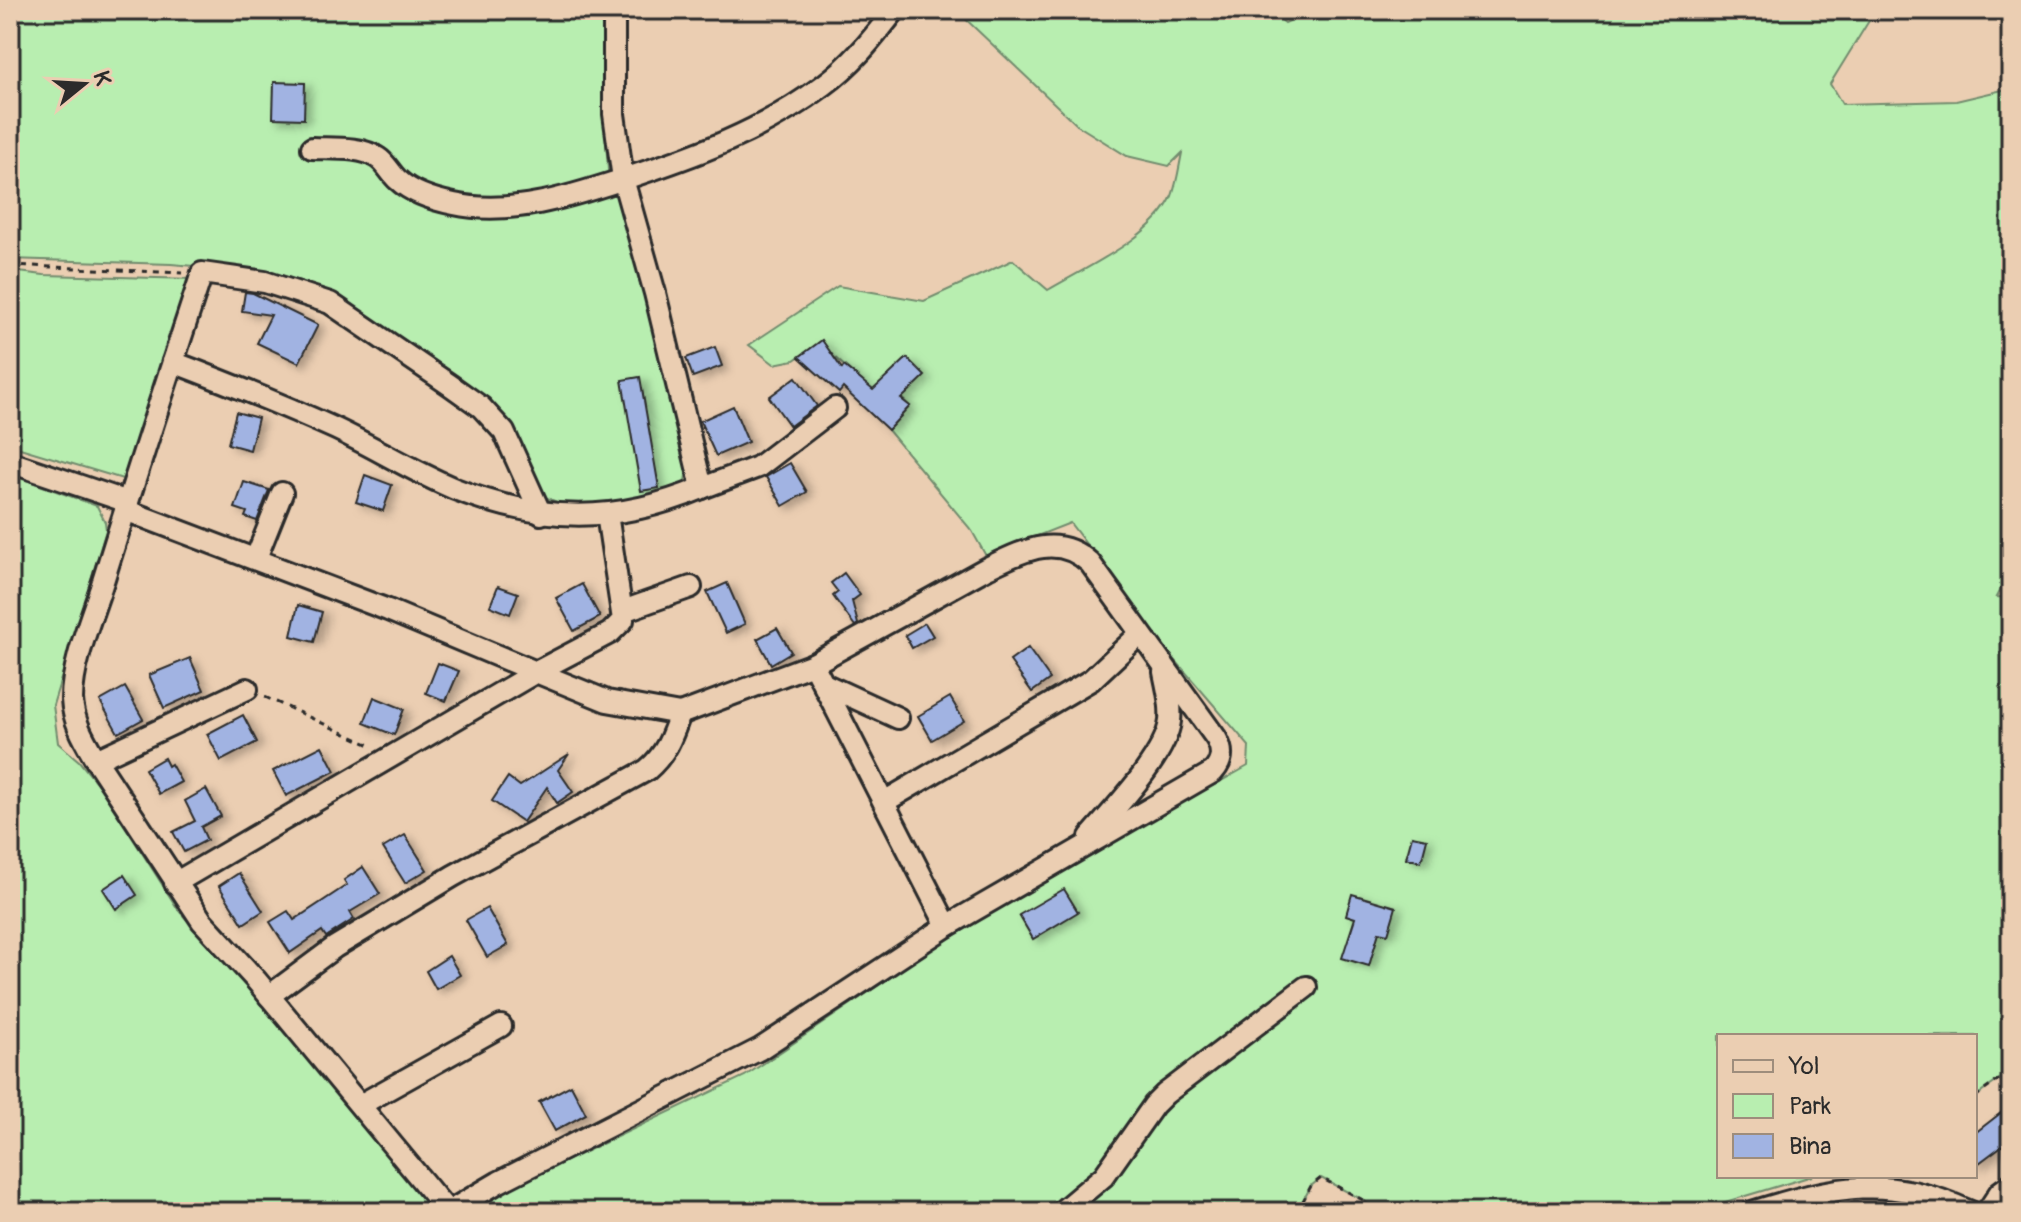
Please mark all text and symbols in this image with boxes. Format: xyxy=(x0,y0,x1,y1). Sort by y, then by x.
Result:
north arrow xyxy=(44,44,124,124)
text: K xyxy=(87,67,118,89)
legend xyxy=(1717,1034,1977,1178)
text: Yol xyxy=(1788,1052,1819,1081)
text: Park xyxy=(1789,1092,1831,1121)
text: Bina xyxy=(1789,1132,1831,1161)

